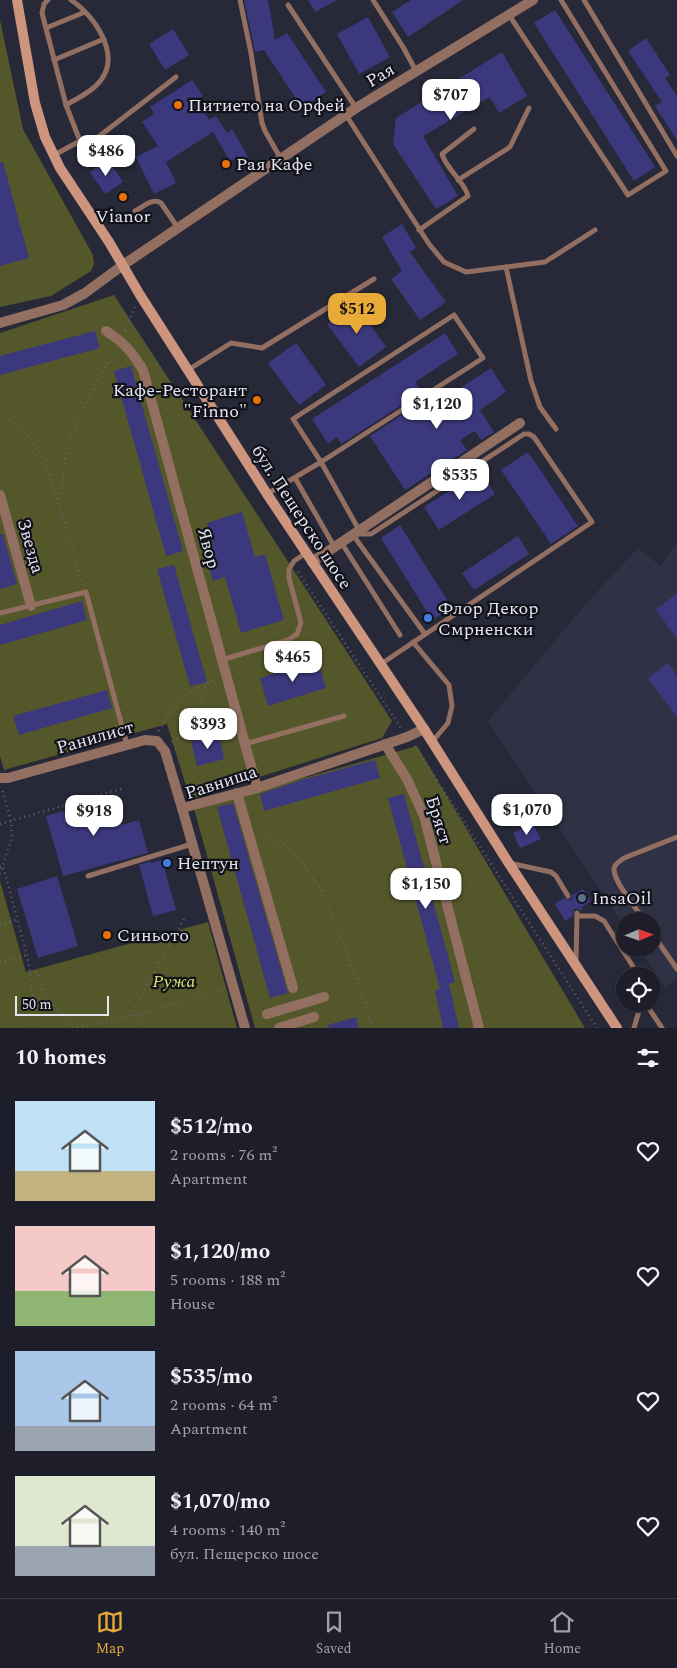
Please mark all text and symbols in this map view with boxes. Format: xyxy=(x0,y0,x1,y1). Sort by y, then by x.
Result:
street label: Рая xyxy=(361,56,400,95)
pin: $707 xyxy=(421,78,481,121)
text: $707 xyxy=(433,83,469,107)
place label: Питието на Орфей xyxy=(188,92,345,119)
marker: Питието на Орфей xyxy=(172,99,184,111)
pin: $486 xyxy=(76,134,136,177)
text: $486 xyxy=(88,139,124,163)
place label: Рая Кафе xyxy=(236,151,312,178)
marker: Рая Кафе xyxy=(220,158,232,170)
marker: Vianor xyxy=(117,191,129,203)
place label: Vianor xyxy=(95,203,151,230)
pin: $512 xyxy=(327,292,387,335)
text: $512 xyxy=(339,297,375,321)
place label: Кафе-Ресторант "Finno" xyxy=(113,377,247,425)
pin: $1,120 xyxy=(396,388,478,430)
text: $1,120 xyxy=(412,392,462,416)
marker: Кафе-Ресторант "Finno" xyxy=(251,394,263,406)
street label: бул. Пещерско шосе xyxy=(245,440,359,595)
pin: $535 xyxy=(430,458,490,501)
text: $535 xyxy=(442,463,478,487)
street label: Звезда xyxy=(10,516,51,577)
street label: Явор xyxy=(190,525,227,572)
place label: Флор Декор Смрненски xyxy=(438,595,539,643)
marker: Флор Декор Смрненски xyxy=(422,612,434,624)
pin: $465 xyxy=(263,640,323,683)
text: $465 xyxy=(275,645,311,669)
pin: $393 xyxy=(178,708,238,750)
text: $393 xyxy=(190,712,226,736)
street label: Ранилист xyxy=(53,714,137,761)
street label: Равнища xyxy=(182,758,261,807)
street label: Бряст xyxy=(418,793,459,848)
pin: $918 xyxy=(64,794,124,837)
pin: $1,070 xyxy=(486,794,568,836)
text: $1,070 xyxy=(502,798,552,822)
text: $918 xyxy=(76,799,112,823)
place label: Нептун xyxy=(177,850,239,877)
marker: Нептун xyxy=(161,857,173,869)
pin: $1,150 xyxy=(385,868,467,910)
text: $1,150 xyxy=(401,872,451,896)
place label: InsaOil xyxy=(592,885,652,912)
marker: InsaOil xyxy=(576,892,588,904)
north arrow xyxy=(616,912,661,958)
map controls xyxy=(616,912,661,1012)
place label: Синьото xyxy=(117,922,189,949)
marker: Синьото xyxy=(101,929,113,941)
button: locate xyxy=(616,967,661,1012)
park label: Ружа xyxy=(153,968,195,995)
scale bar xyxy=(15,993,109,1016)
text: 50 m xyxy=(22,994,52,1015)
text: 10 homes xyxy=(15,1042,107,1074)
icon: filters xyxy=(634,1044,662,1072)
text: $512/mo xyxy=(170,1111,253,1143)
icon: home xyxy=(55,1121,115,1181)
icon: heart xyxy=(634,1137,662,1165)
text: 2 rooms · 76 m² xyxy=(170,1143,277,1167)
text: Apartment xyxy=(170,1167,248,1191)
text: $1,120/mo xyxy=(170,1236,270,1268)
icon: home xyxy=(55,1246,115,1306)
icon: heart xyxy=(634,1262,662,1290)
text: 5 rooms · 188 m² xyxy=(170,1268,285,1292)
text: House xyxy=(170,1292,215,1316)
text: $535/mo xyxy=(170,1361,253,1393)
icon: home xyxy=(55,1371,115,1431)
icon: heart xyxy=(634,1387,662,1415)
text: 2 rooms · 64 m² xyxy=(170,1393,277,1417)
text: Apartment xyxy=(170,1417,248,1441)
text: $1,070/mo xyxy=(170,1486,270,1518)
icon: home xyxy=(55,1496,115,1556)
icon: heart xyxy=(634,1512,662,1540)
text: 4 rooms · 140 m² xyxy=(170,1518,285,1542)
text: бул. Пещерско шосе xyxy=(170,1542,319,1566)
tab: Map xyxy=(96,1608,124,1659)
tab: Saved xyxy=(316,1608,352,1659)
tab: Home xyxy=(543,1608,581,1659)

